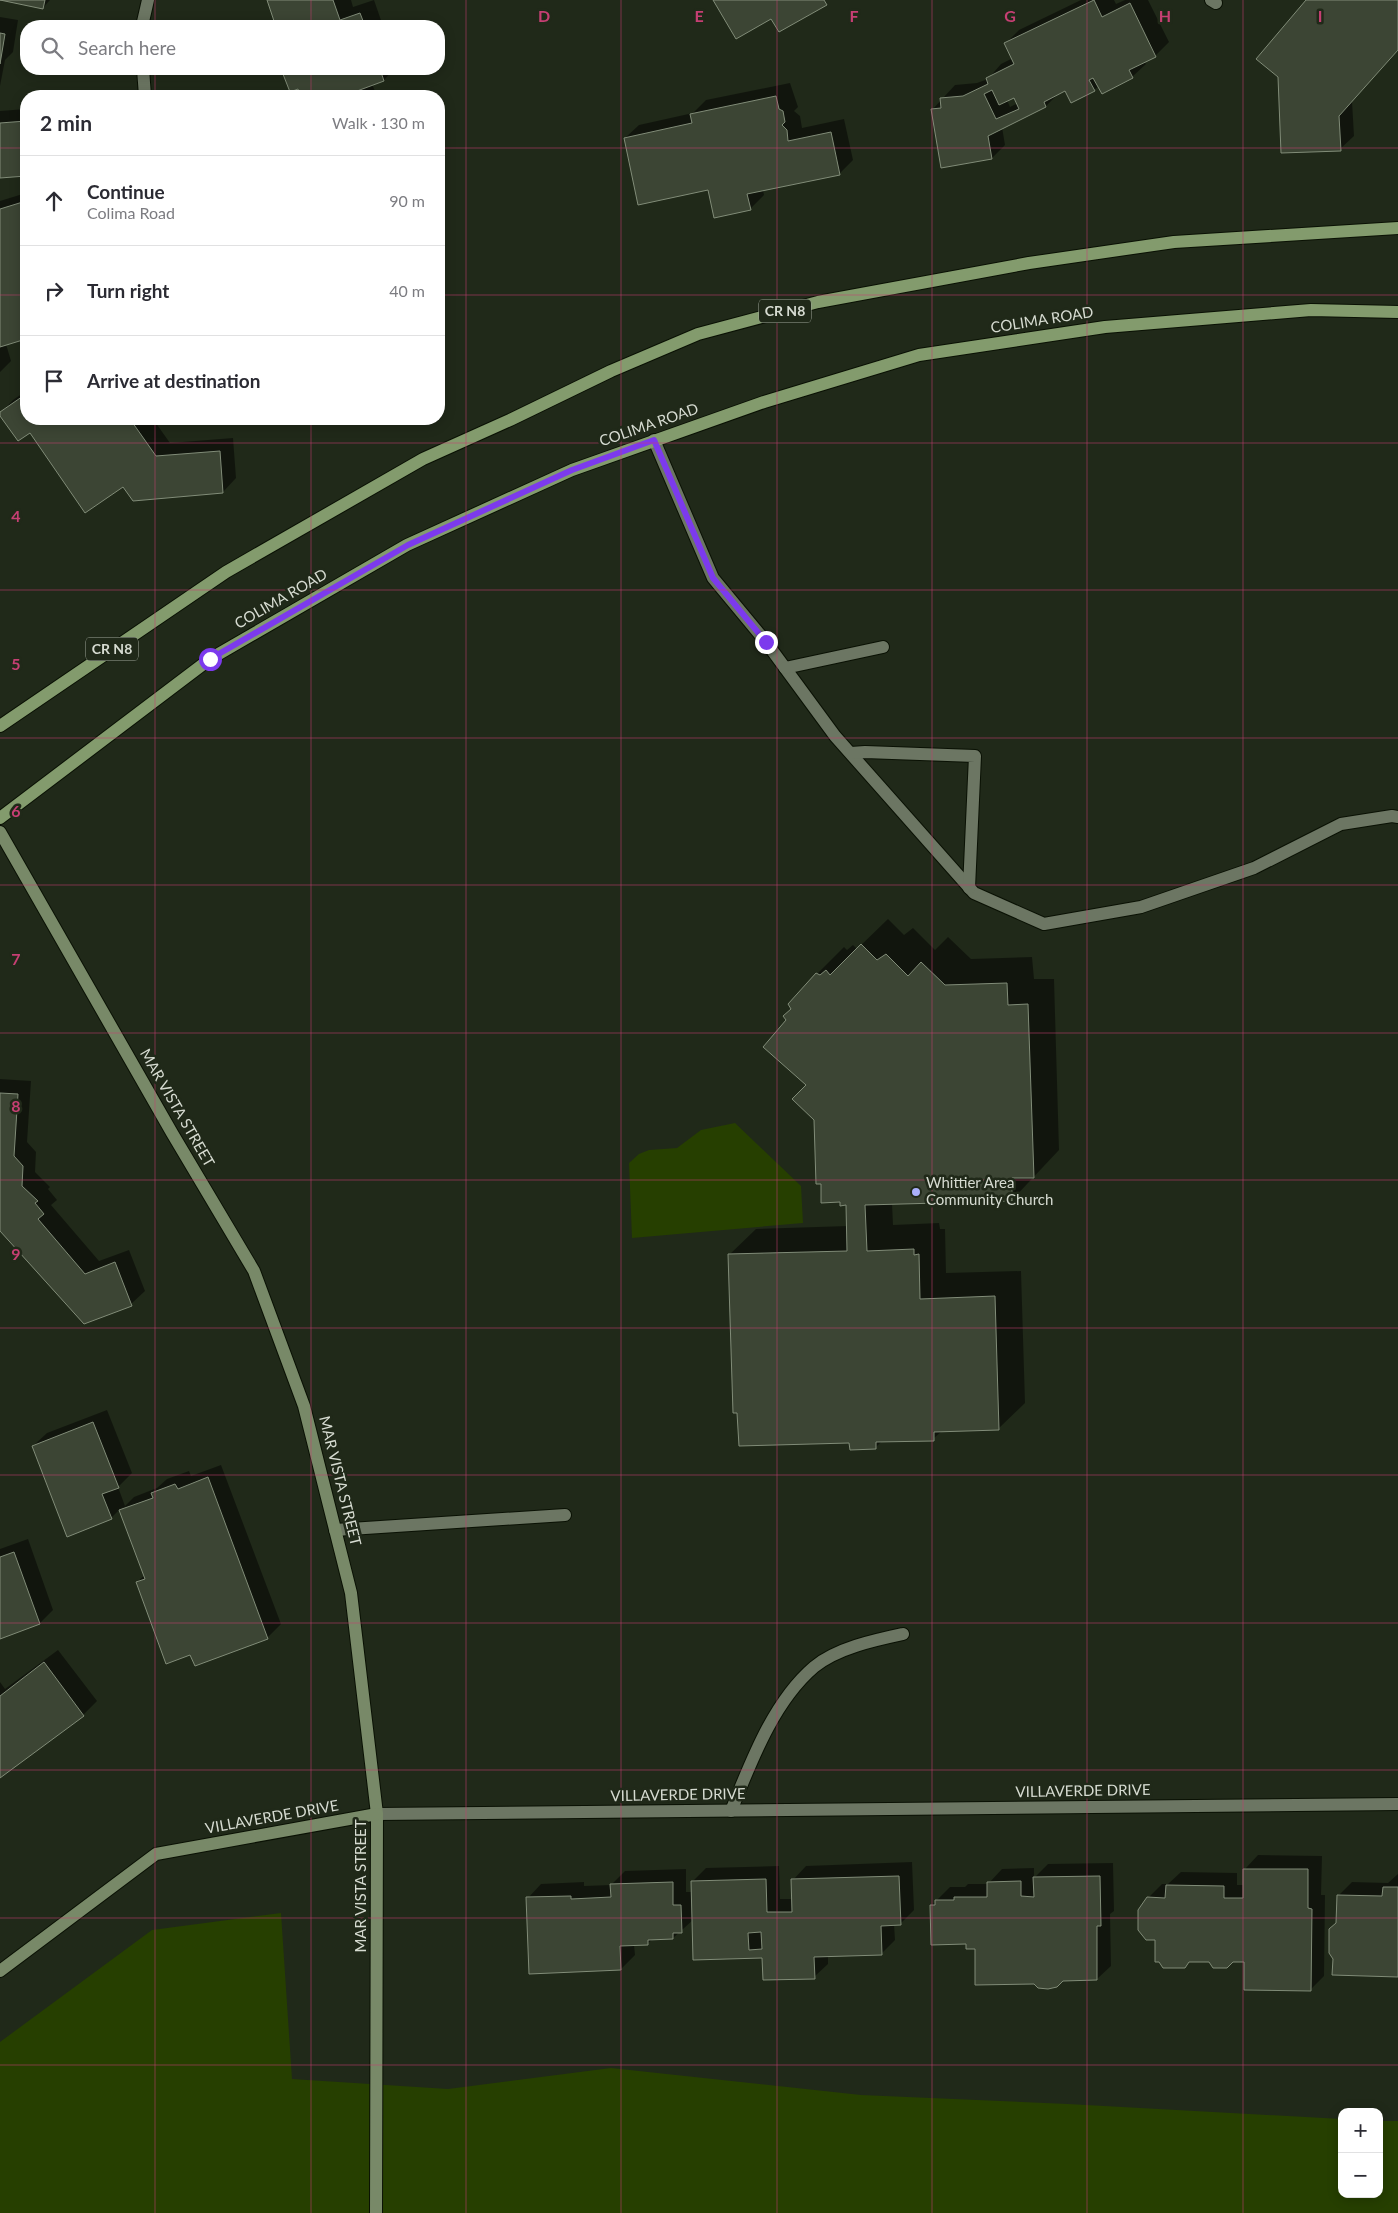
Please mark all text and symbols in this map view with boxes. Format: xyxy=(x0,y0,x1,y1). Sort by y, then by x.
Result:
text: D xyxy=(538,6,550,25)
text: E xyxy=(694,6,704,25)
text: F xyxy=(849,6,859,25)
text: G xyxy=(1004,6,1016,25)
text: H xyxy=(1159,6,1171,25)
text: I xyxy=(1318,6,1322,25)
search box xyxy=(20,20,445,75)
icon: search xyxy=(38,34,66,62)
text: Search here xyxy=(78,36,176,59)
text: 2 min xyxy=(40,110,92,135)
text: Walk · 130 m xyxy=(332,113,425,132)
text: Continue xyxy=(87,180,165,203)
icon: ahead xyxy=(40,187,68,215)
text: 90 m xyxy=(389,191,425,210)
text: Colima Road xyxy=(87,203,175,222)
icon: right xyxy=(40,277,68,305)
text: Turn right xyxy=(87,279,169,302)
text: 40 m xyxy=(389,281,425,300)
road number: CR N8 xyxy=(759,300,811,322)
street label: COLIMA ROAD xyxy=(989,302,1094,336)
icon: arrive xyxy=(40,367,68,395)
text: Arrive at destination xyxy=(87,369,260,392)
street label: COLIMA ROAD xyxy=(597,399,701,449)
text: 4 xyxy=(11,506,21,525)
street label: COLIMA ROAD xyxy=(231,564,330,632)
route end xyxy=(755,631,778,654)
road number: CR N8 xyxy=(86,638,138,661)
route start xyxy=(199,648,222,671)
text: 5 xyxy=(11,654,21,673)
text: 6 xyxy=(11,801,21,820)
text: 7 xyxy=(11,949,21,968)
street label: MAR VISTA STREET xyxy=(137,1045,219,1170)
text: 8 xyxy=(11,1096,21,1115)
place label: Whittier Area Community Church xyxy=(926,1173,1053,1208)
marker: Whittier Area Community Church xyxy=(910,1186,922,1198)
text: 9 xyxy=(11,1244,21,1263)
street label: MAR VISTA STREET xyxy=(316,1414,366,1548)
street label: VILLAVERDE DRIVE xyxy=(1015,1780,1151,1800)
street label: VILLAVERDE DRIVE xyxy=(610,1784,746,1804)
street label: VILLAVERDE DRIVE xyxy=(204,1795,340,1837)
street label: MAR VISTA STREET xyxy=(351,1819,369,1953)
map controls xyxy=(1338,2108,1383,2198)
button: + xyxy=(1338,2108,1383,2153)
button: − xyxy=(1338,2153,1383,2198)

